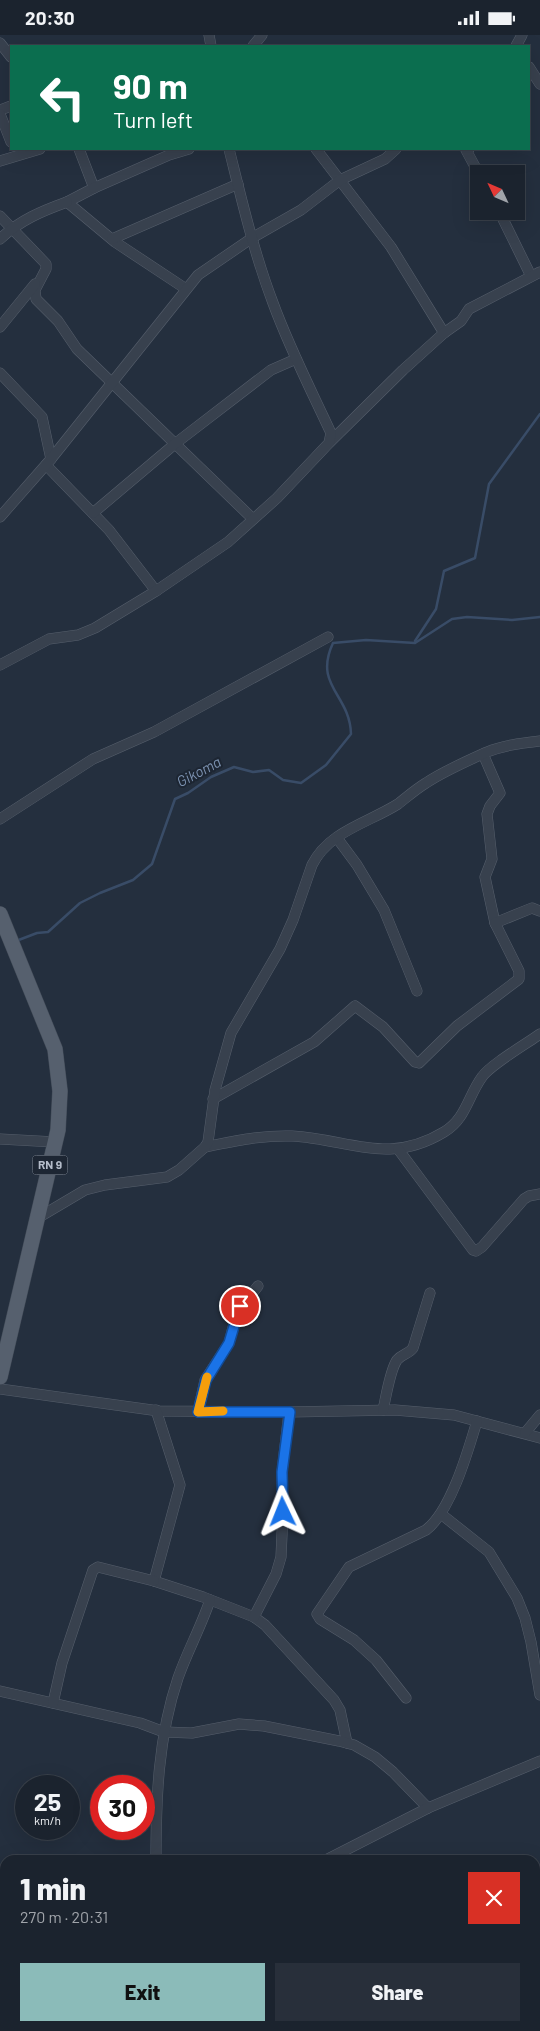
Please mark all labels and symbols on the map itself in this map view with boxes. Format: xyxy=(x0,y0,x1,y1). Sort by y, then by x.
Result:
north arrow xyxy=(470,165,525,220)
water label: Gikoma xyxy=(173,752,224,790)
road number: RN 9 xyxy=(32,1155,68,1175)
pin xyxy=(219,1285,261,1327)
position arrow xyxy=(256,1485,308,1537)
speed limit sign: 30 xyxy=(90,1775,155,1840)

